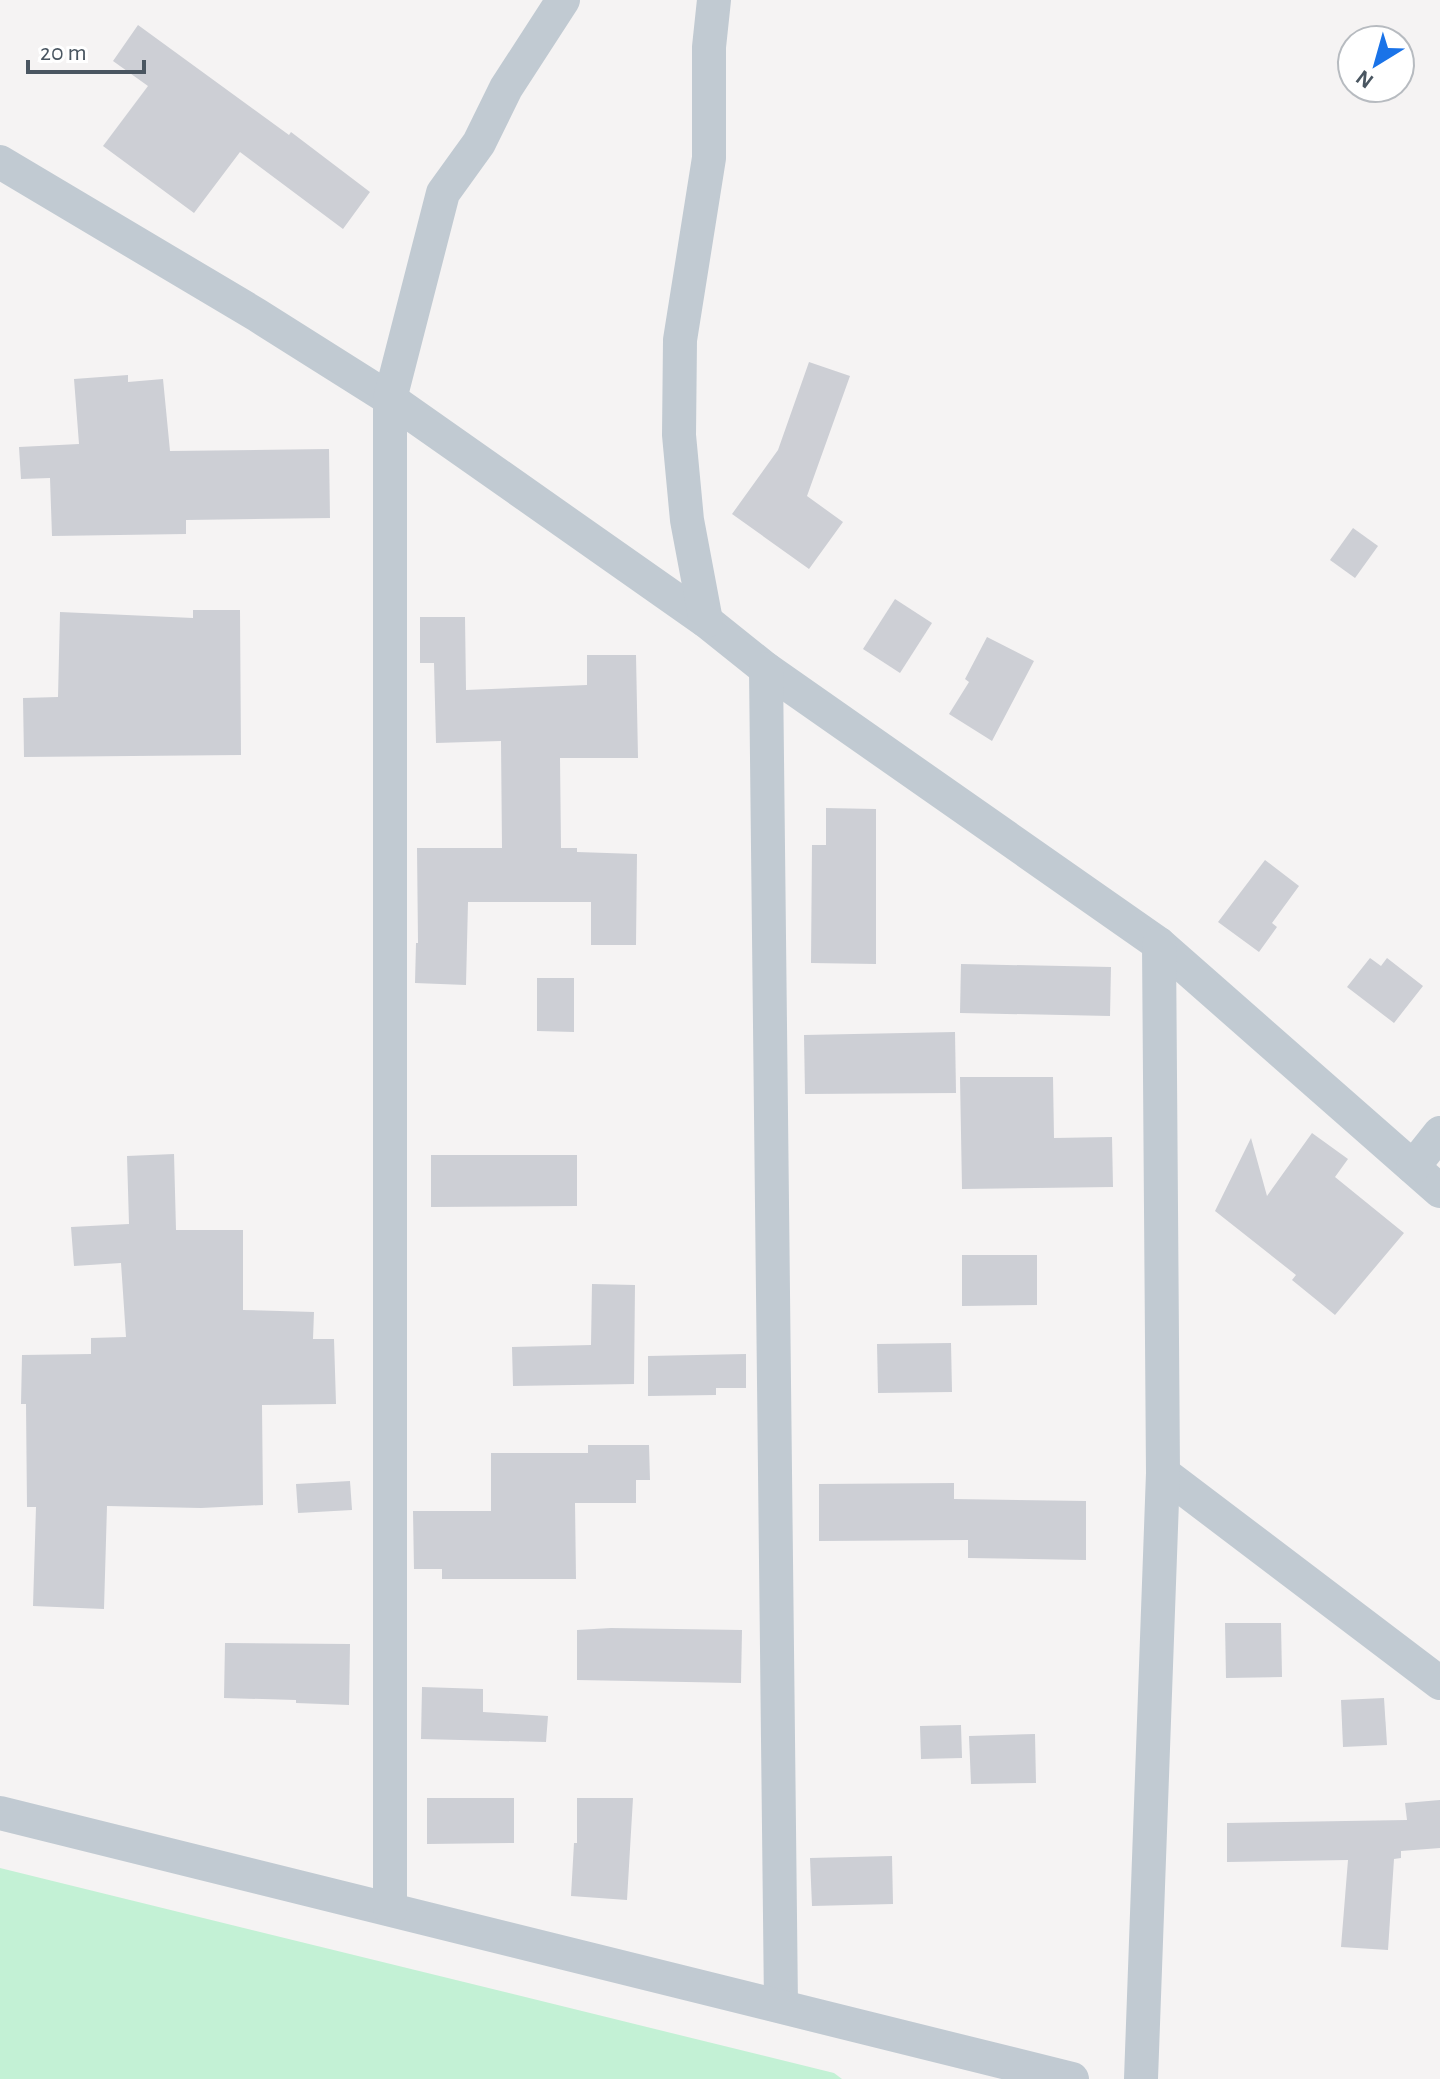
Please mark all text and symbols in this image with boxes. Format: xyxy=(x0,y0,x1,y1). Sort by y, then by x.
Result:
scale bar xyxy=(28,24,144,74)
north arrow xyxy=(1336,24,1416,104)
text: 20 m xyxy=(40,41,87,65)
text: N xyxy=(1352,66,1377,93)

